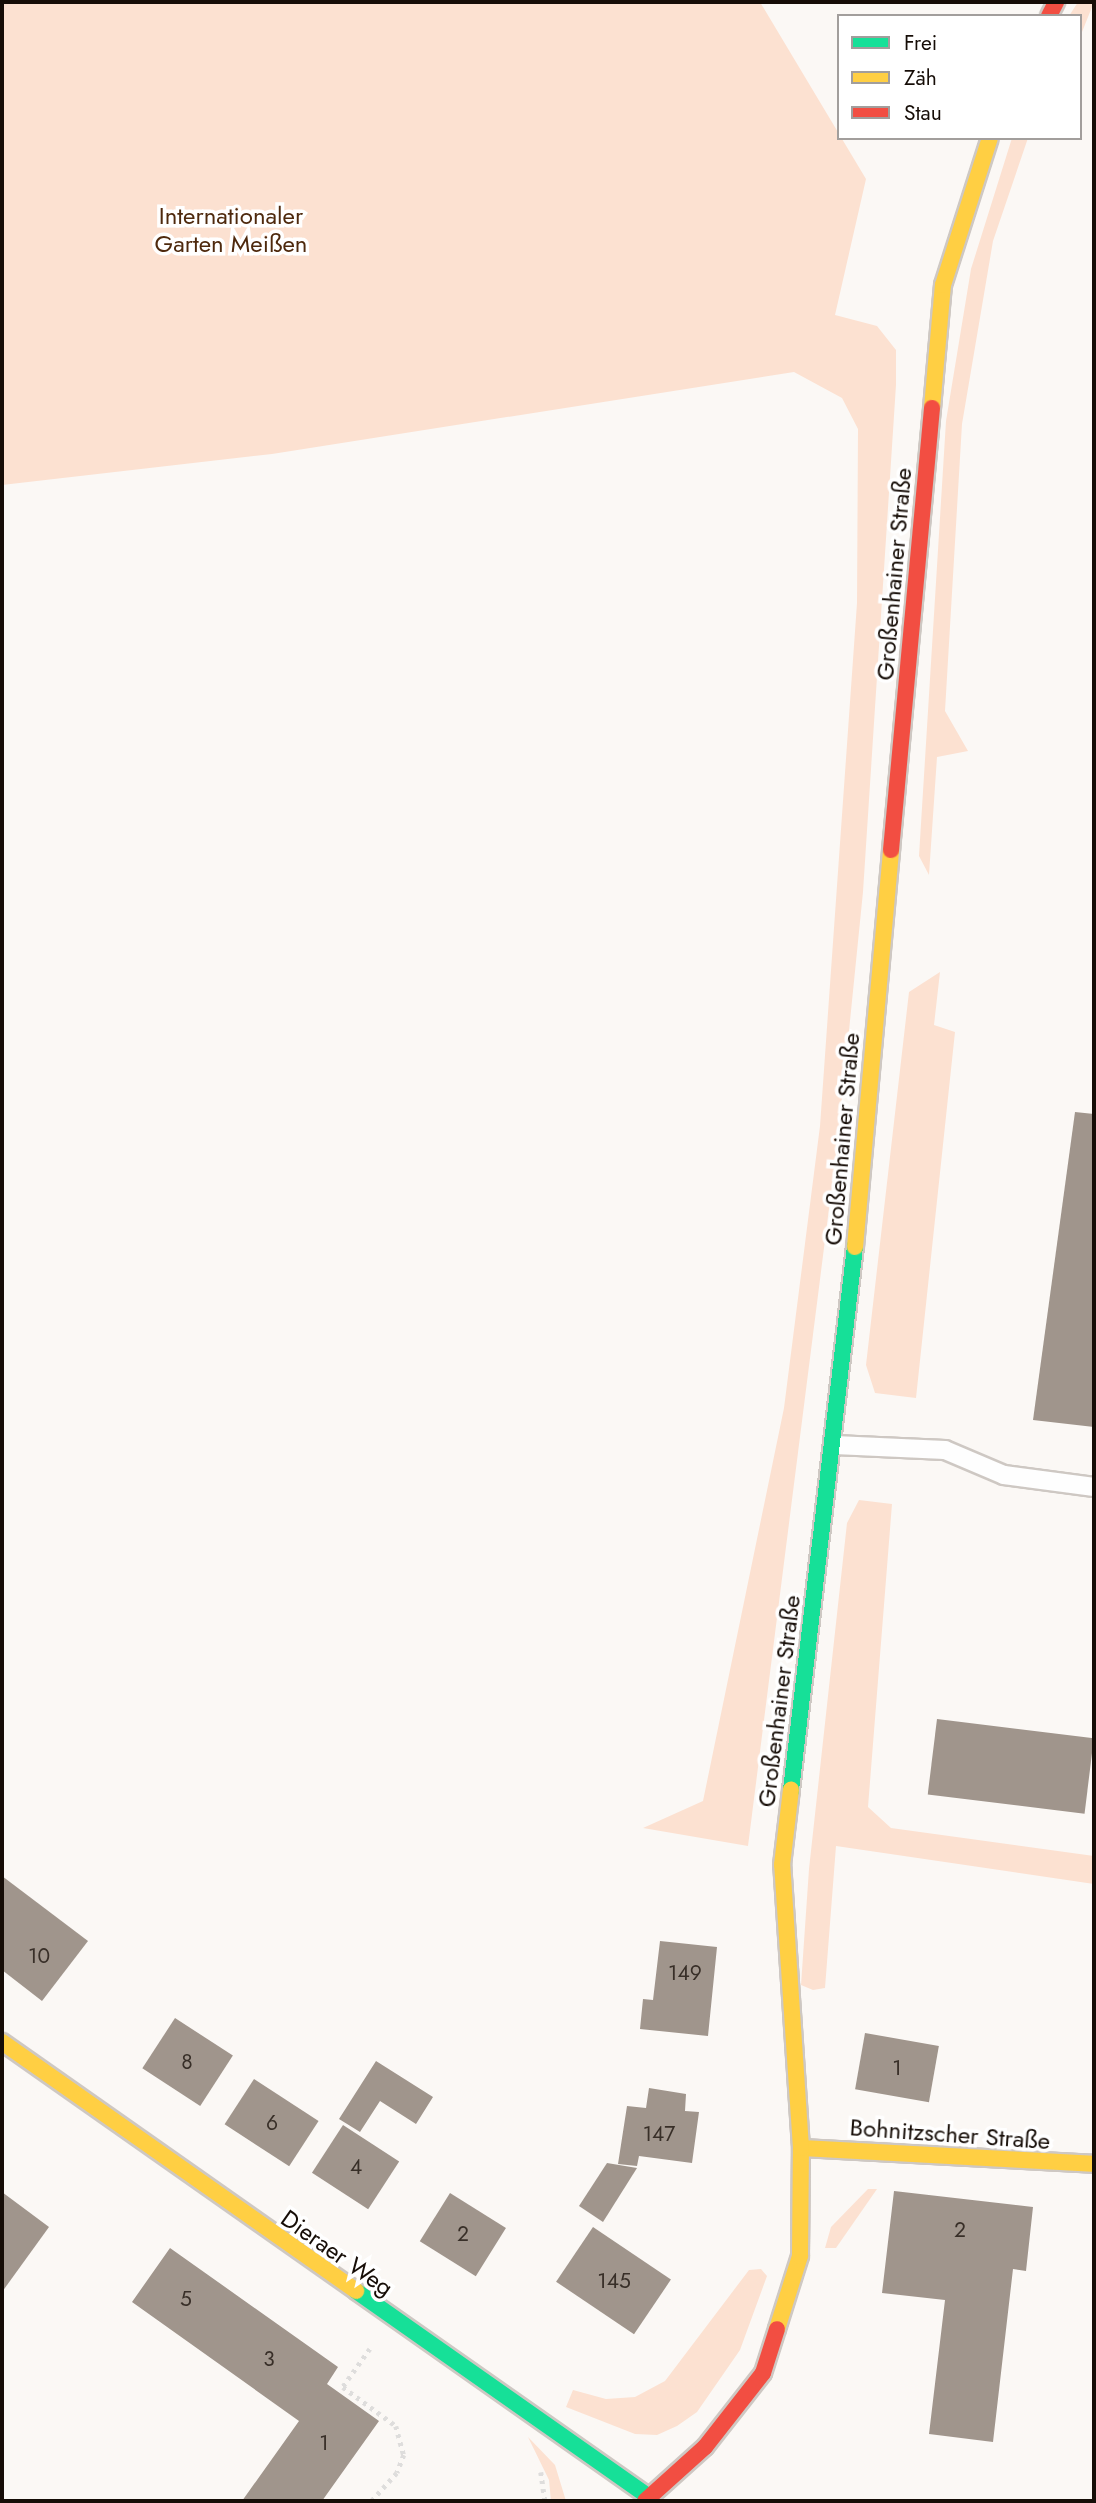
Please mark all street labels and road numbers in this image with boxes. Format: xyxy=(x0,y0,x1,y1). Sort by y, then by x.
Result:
street label: Großenhainer Straße xyxy=(870,466,918,682)
street label: Großenhainer Straße xyxy=(818,1031,866,1247)
street label: Großenhainer Straße xyxy=(752,1593,806,1809)
street label: Bohnitzscher Straße xyxy=(849,2113,1051,2155)
street label: Dieraer Weg xyxy=(275,2204,399,2302)

